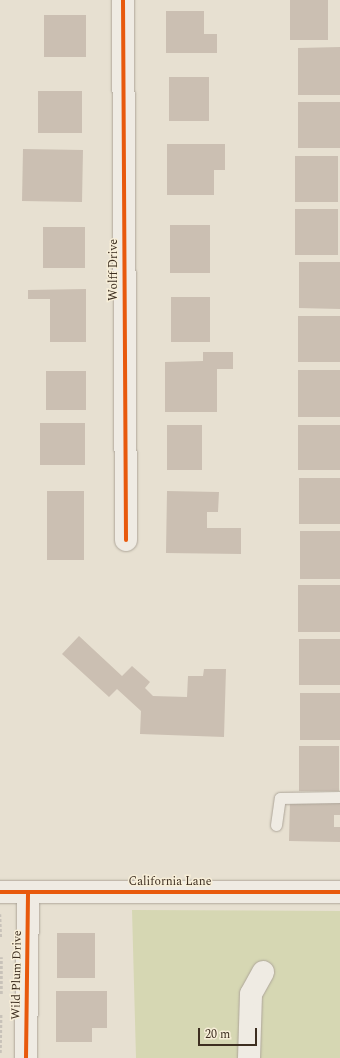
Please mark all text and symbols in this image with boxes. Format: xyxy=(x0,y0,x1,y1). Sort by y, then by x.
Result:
street label: Wolff Drive xyxy=(107,239,121,301)
street label: California Lane xyxy=(129,875,211,889)
street label: Wild Plum Drive xyxy=(9,930,25,1020)
scale bar xyxy=(200,1020,259,1046)
text: 20 m xyxy=(205,1025,230,1044)

